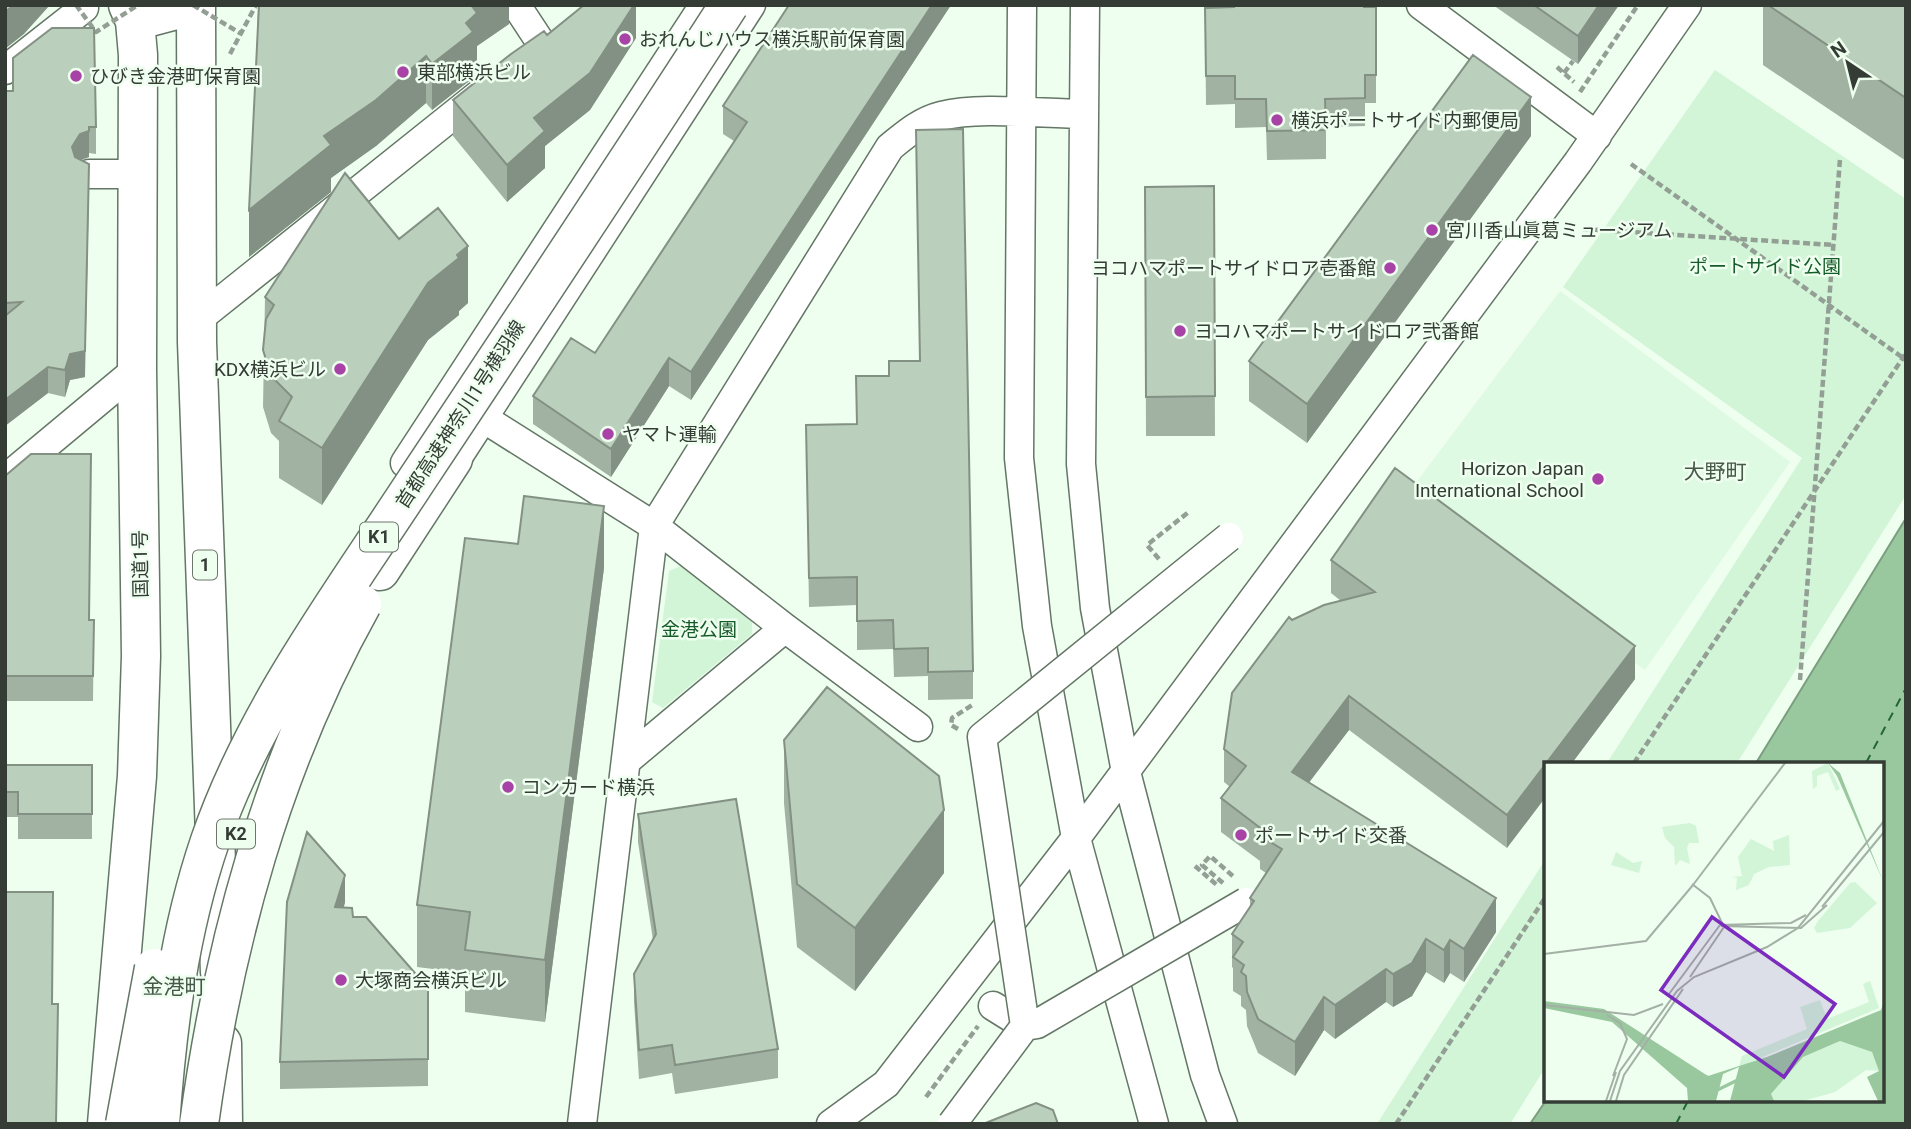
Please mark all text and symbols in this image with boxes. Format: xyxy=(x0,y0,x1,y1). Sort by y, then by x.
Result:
place label: おれんじハウス横浜駅前保育園 xyxy=(639,28,905,51)
north arrow xyxy=(1813,28,1883,98)
marker: おれんじハウス横浜駅前保育園 xyxy=(617,31,633,47)
text: N xyxy=(1826,36,1851,63)
place label: 東部横浜ビル xyxy=(417,61,531,84)
marker: 東部横浜ビル xyxy=(395,64,411,80)
place label: ひびき金港町保育園 xyxy=(90,65,261,88)
marker: ひびき金港町保育園 xyxy=(68,68,84,84)
place label: 横浜ポートサイド内郵便局 xyxy=(1291,109,1519,132)
marker: 横浜ポートサイド内郵便局 xyxy=(1269,112,1285,128)
place label: 宮川香山眞葛ミュージアム xyxy=(1446,219,1672,242)
marker: 宮川香山眞葛ミュージアム xyxy=(1424,222,1440,238)
park label: ポートサイド公園 xyxy=(1689,255,1841,278)
place label: ヨコハマポートサイドロア壱番館 xyxy=(1091,257,1376,280)
marker: ヨコハマポートサイドロア壱番館 xyxy=(1382,260,1398,276)
street label: 首都高速神奈川1号横羽線 xyxy=(391,316,530,513)
place label: ヨコハマポートサイドロア弐番館 xyxy=(1194,320,1479,343)
marker: ヨコハマポートサイドロア弐番館 xyxy=(1172,323,1188,339)
place label: KDX横浜ビル xyxy=(214,358,326,381)
marker: KDX横浜ビル xyxy=(332,361,348,377)
place label: ヤマト運輸 xyxy=(622,423,717,446)
marker: ヤマト運輸 xyxy=(600,426,616,442)
place label: Horizon Japan International School xyxy=(1415,457,1584,502)
district label: 大野町 xyxy=(1684,460,1747,484)
marker: Horizon Japan International School xyxy=(1590,471,1606,487)
road number: K1 xyxy=(360,522,398,552)
street label: 国道1号 xyxy=(128,530,153,598)
road number: 1 xyxy=(193,550,217,580)
park label: 金港公園 xyxy=(661,618,737,641)
inset map xyxy=(1544,762,1883,1101)
place label: コンカード横浜 xyxy=(522,776,655,799)
marker: コンカード横浜 xyxy=(500,779,516,795)
road number: K2 xyxy=(217,820,255,848)
place label: ポートサイド交番 xyxy=(1255,824,1407,847)
marker: ポートサイド交番 xyxy=(1233,827,1249,843)
place label: 大塚商会横浜ビル xyxy=(355,969,507,992)
marker: 大塚商会横浜ビル xyxy=(333,972,349,988)
district label: 金港町 xyxy=(143,975,206,999)

